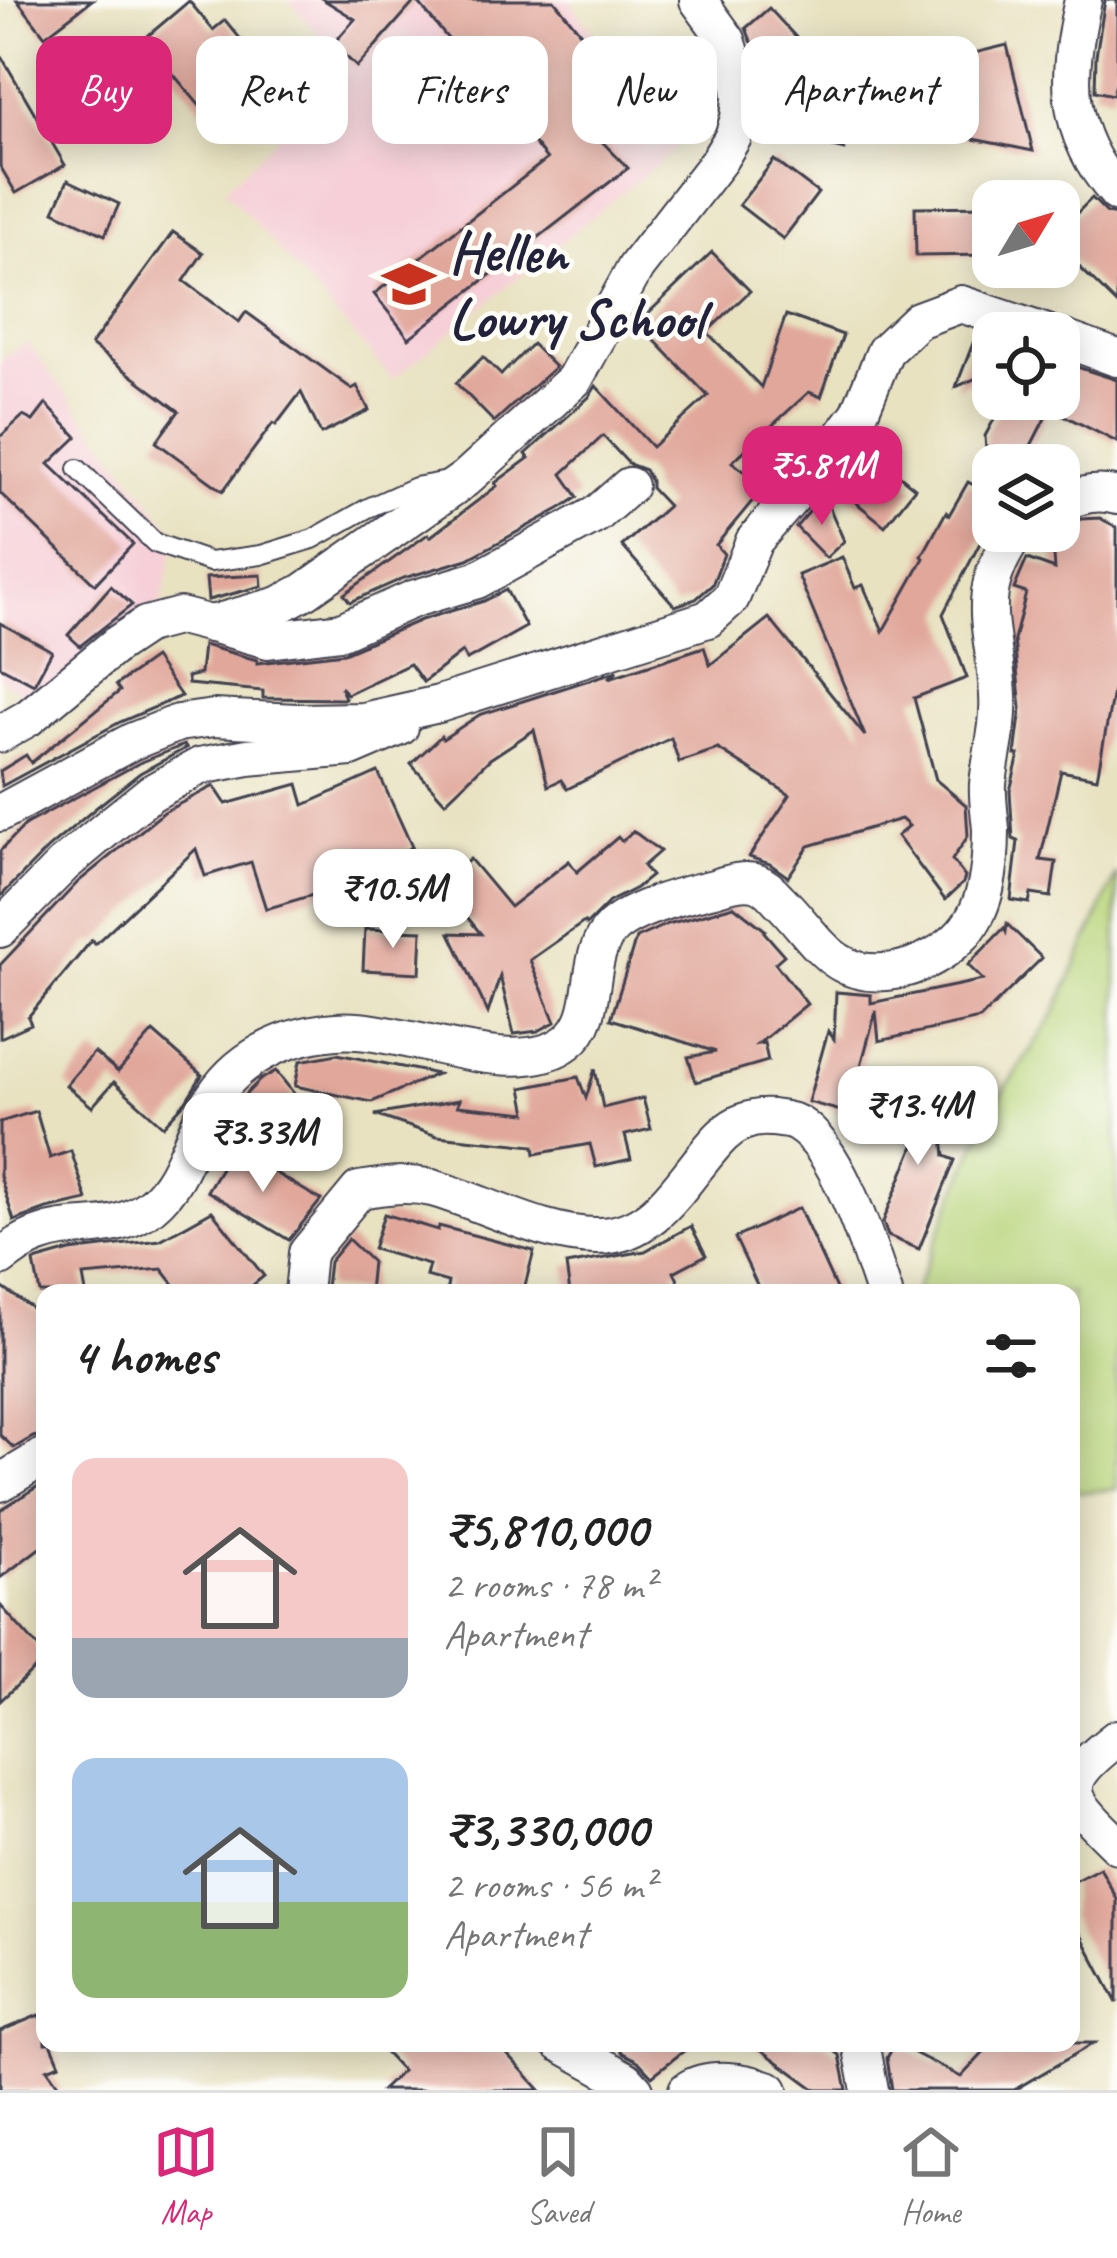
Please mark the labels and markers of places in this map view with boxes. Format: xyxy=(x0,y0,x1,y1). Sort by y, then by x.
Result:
place label: Hellen Lowry School xyxy=(449,216,713,354)
school or university icon: Hellen Lowry School xyxy=(380,255,438,313)
pin: ₹5.81M xyxy=(724,426,920,528)
pin: ₹10.5M xyxy=(295,849,491,951)
pin: ₹13.4M xyxy=(820,1066,1016,1168)
pin: ₹3.33M xyxy=(165,1093,361,1195)

